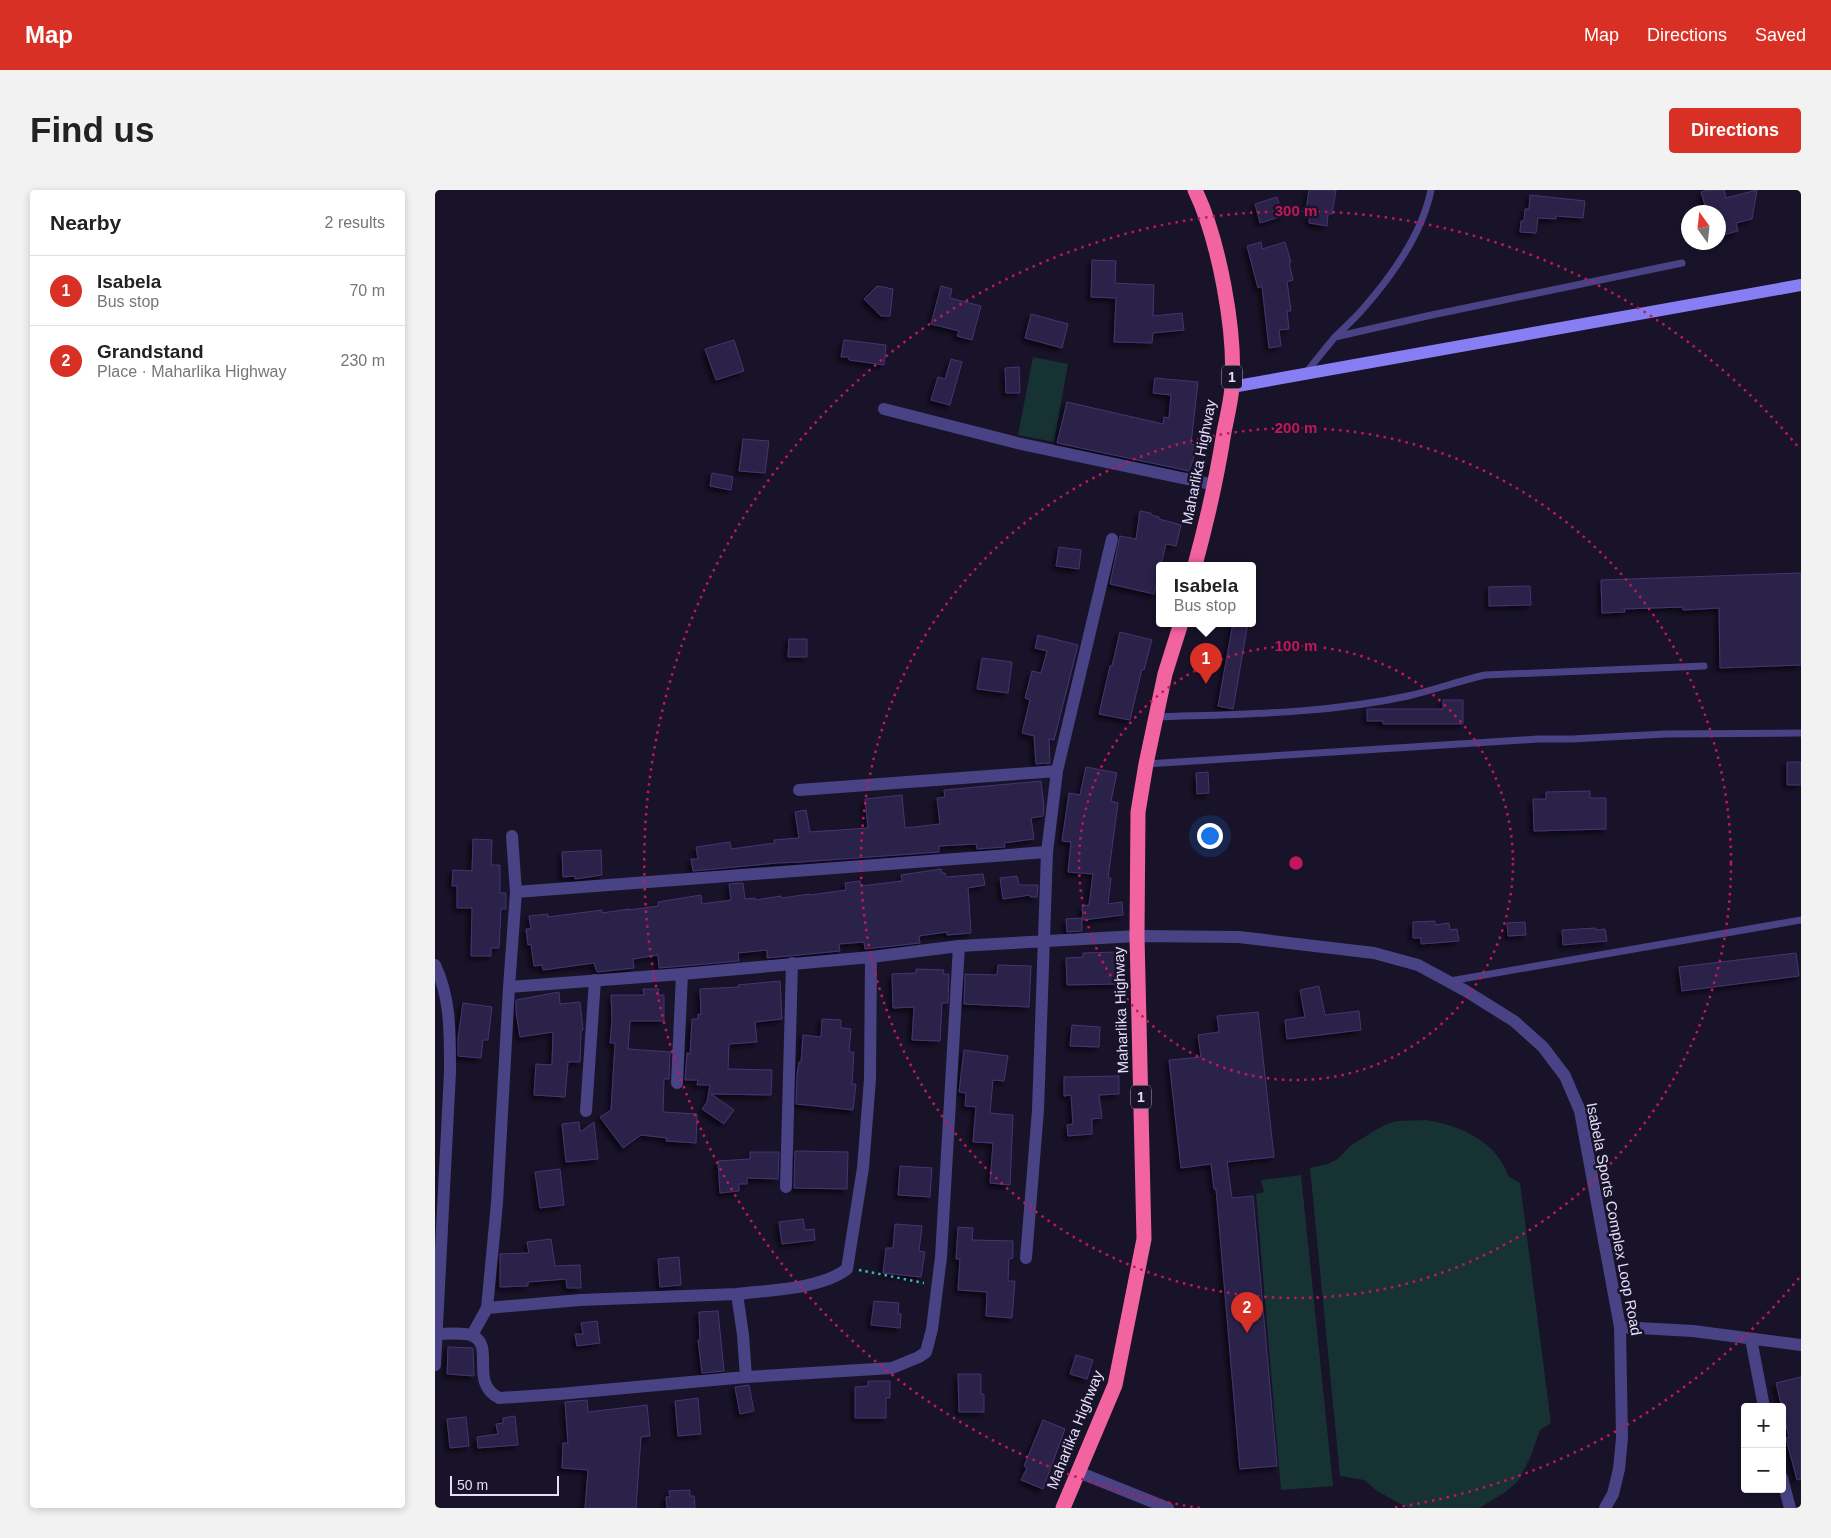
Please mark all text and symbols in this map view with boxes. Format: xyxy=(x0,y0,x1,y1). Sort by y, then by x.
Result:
text: Map xyxy=(25,21,73,48)
text: Map xyxy=(1584,25,1619,45)
text: Directions xyxy=(1647,25,1727,45)
text: Saved xyxy=(1755,25,1806,45)
button: Directions xyxy=(1669,108,1801,153)
text: Find us xyxy=(30,110,154,149)
text: 300 m xyxy=(1275,202,1317,219)
north arrow xyxy=(1681,205,1726,250)
text: Nearby xyxy=(50,211,121,234)
text: 2 results xyxy=(325,214,385,231)
text: Isabela xyxy=(97,271,161,292)
text: 1 xyxy=(62,282,70,299)
text: 70 m xyxy=(349,282,385,299)
text: Bus stop xyxy=(97,293,159,310)
text: Grandstand xyxy=(97,341,204,362)
text: 2 xyxy=(62,352,70,369)
text: 230 m xyxy=(341,352,385,369)
text: Place · Maharlika Highway xyxy=(97,363,286,380)
road number: 1 xyxy=(1222,366,1242,388)
street label: Maharlika Highway xyxy=(1178,398,1219,526)
text: 200 m xyxy=(1275,419,1317,436)
popup xyxy=(1156,562,1256,627)
text: Isabela xyxy=(1174,575,1238,596)
text: Bus stop xyxy=(1174,597,1236,614)
text: 100 m xyxy=(1275,637,1317,654)
pin: 1 xyxy=(1190,643,1222,684)
your location xyxy=(1197,823,1223,849)
centre of rings xyxy=(1287,854,1305,872)
street label: Maharlika Highway xyxy=(1110,946,1131,1074)
road number: 1 xyxy=(1131,1086,1151,1109)
street label: Isabela Sports Complex Loop Road xyxy=(1584,1101,1645,1337)
pin: 2 xyxy=(1231,1292,1263,1333)
street label: Maharlika Highway xyxy=(1043,1367,1106,1492)
map controls xyxy=(1741,1403,1786,1493)
button: + xyxy=(1741,1403,1786,1448)
button: − xyxy=(1741,1448,1786,1493)
scale bar xyxy=(450,1473,559,1496)
text: 50 m xyxy=(457,1477,488,1493)

